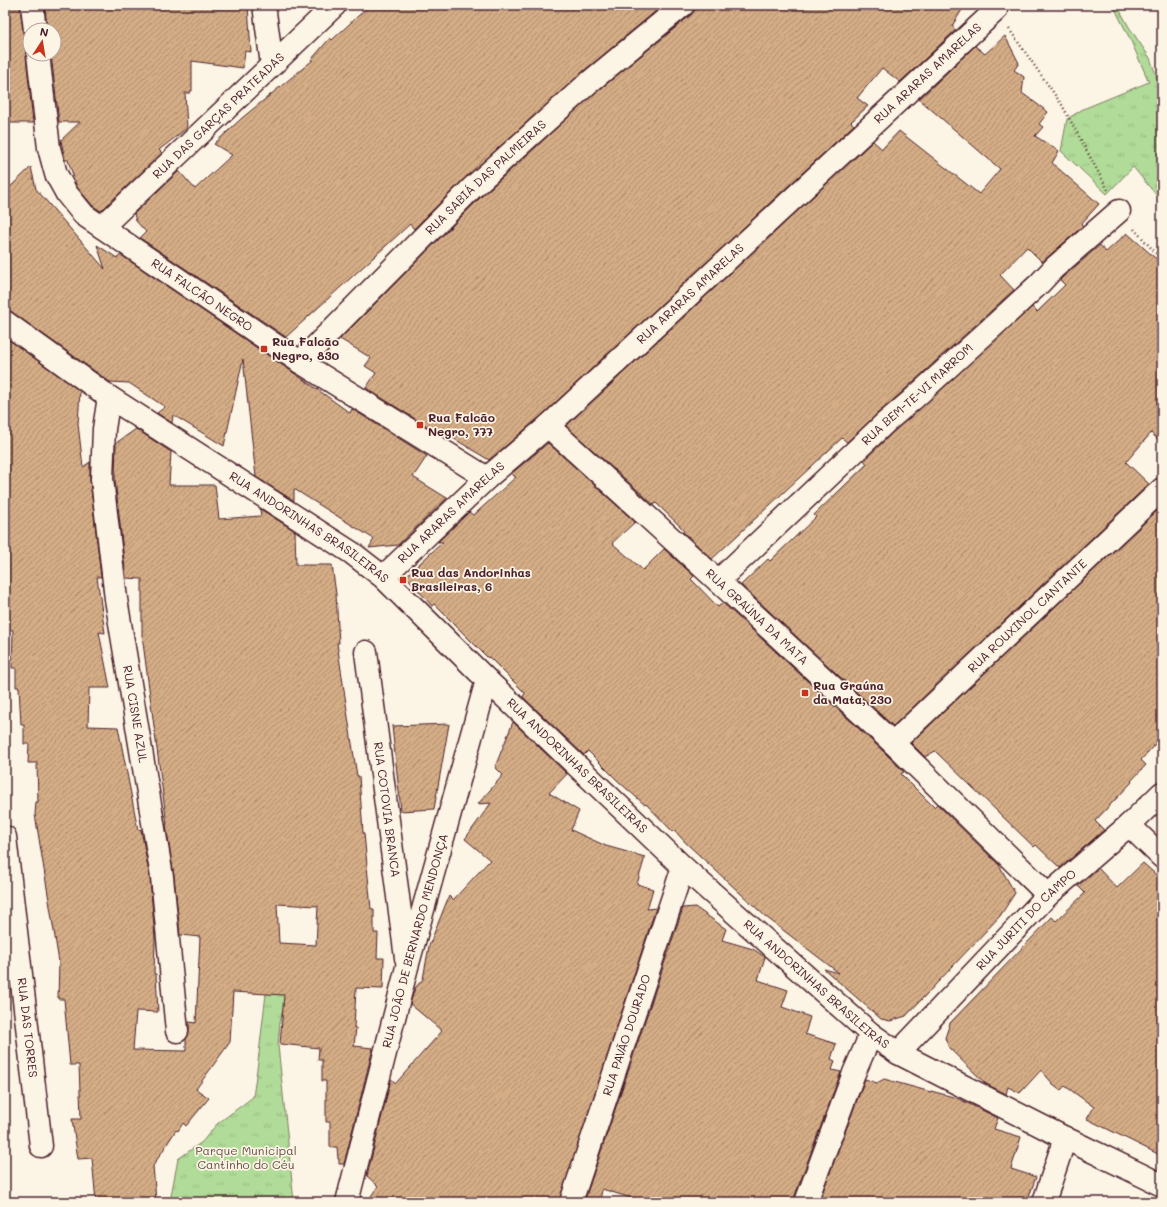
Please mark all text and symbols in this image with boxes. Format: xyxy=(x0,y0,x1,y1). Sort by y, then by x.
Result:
street label: RUA ARARAS AMARELAS xyxy=(870,19,984,126)
north arrow xyxy=(22,22,62,62)
text: N xyxy=(39,24,50,40)
street label: RUA DAS GARÇAS PRATEADAS xyxy=(149,49,287,182)
street label: RUA SABIÁ DAS PALMEIRAS xyxy=(421,116,549,238)
street label: RUA ARARAS AMARELAS xyxy=(633,239,747,347)
street label: RUA FALCÃO NEGRO xyxy=(149,254,256,335)
place label: Rua Falcão Negro, 830 xyxy=(272,333,340,363)
street label: RUA BEM-TE-VI MARROM xyxy=(858,340,976,448)
marker: Rua Falcão Negro, 830 xyxy=(259,344,269,354)
place label: Rua Falcão Negro, 777 xyxy=(428,409,495,439)
marker: Rua Falcão Negro, 777 xyxy=(415,420,425,430)
street label: RUA ARARAS AMARELAS xyxy=(394,457,508,566)
street label: RUA ANDORINHAS BRASILEIRAS xyxy=(227,467,393,586)
street label: RUA ROUXINOL CANTANTE xyxy=(964,555,1090,675)
place label: Rua das Andorinhas Brasileiras, 6 xyxy=(411,564,531,594)
street label: RUA GRAÚNA DA MATA xyxy=(703,565,812,668)
marker: Rua das Andorinhas Brasileiras, 6 xyxy=(398,575,408,585)
street label: RUA CISNE AZUL xyxy=(120,664,152,765)
place label: Rua Graúna da Mata, 230 xyxy=(813,677,892,707)
marker: Rua Graúna da Mata, 230 xyxy=(800,688,810,698)
street label: RUA ANDORINHAS BRASILEIRAS xyxy=(504,694,652,836)
street label: RUA COTOVIA BRANCA xyxy=(371,741,404,878)
street label: RUA JOÃO DE BERNARDO MENDONÇA xyxy=(378,831,451,1049)
street label: RUA JURITI DO CAMPO xyxy=(972,865,1079,973)
street label: RUA ANDORINHAS BRASILEIRAS xyxy=(740,915,893,1052)
street label: RUA PAVÃO DOURADO xyxy=(598,972,654,1098)
street label: RUA DAS TORRES xyxy=(14,977,42,1079)
park label: Parque Municipal Cantinho do Céu xyxy=(195,1142,297,1172)

